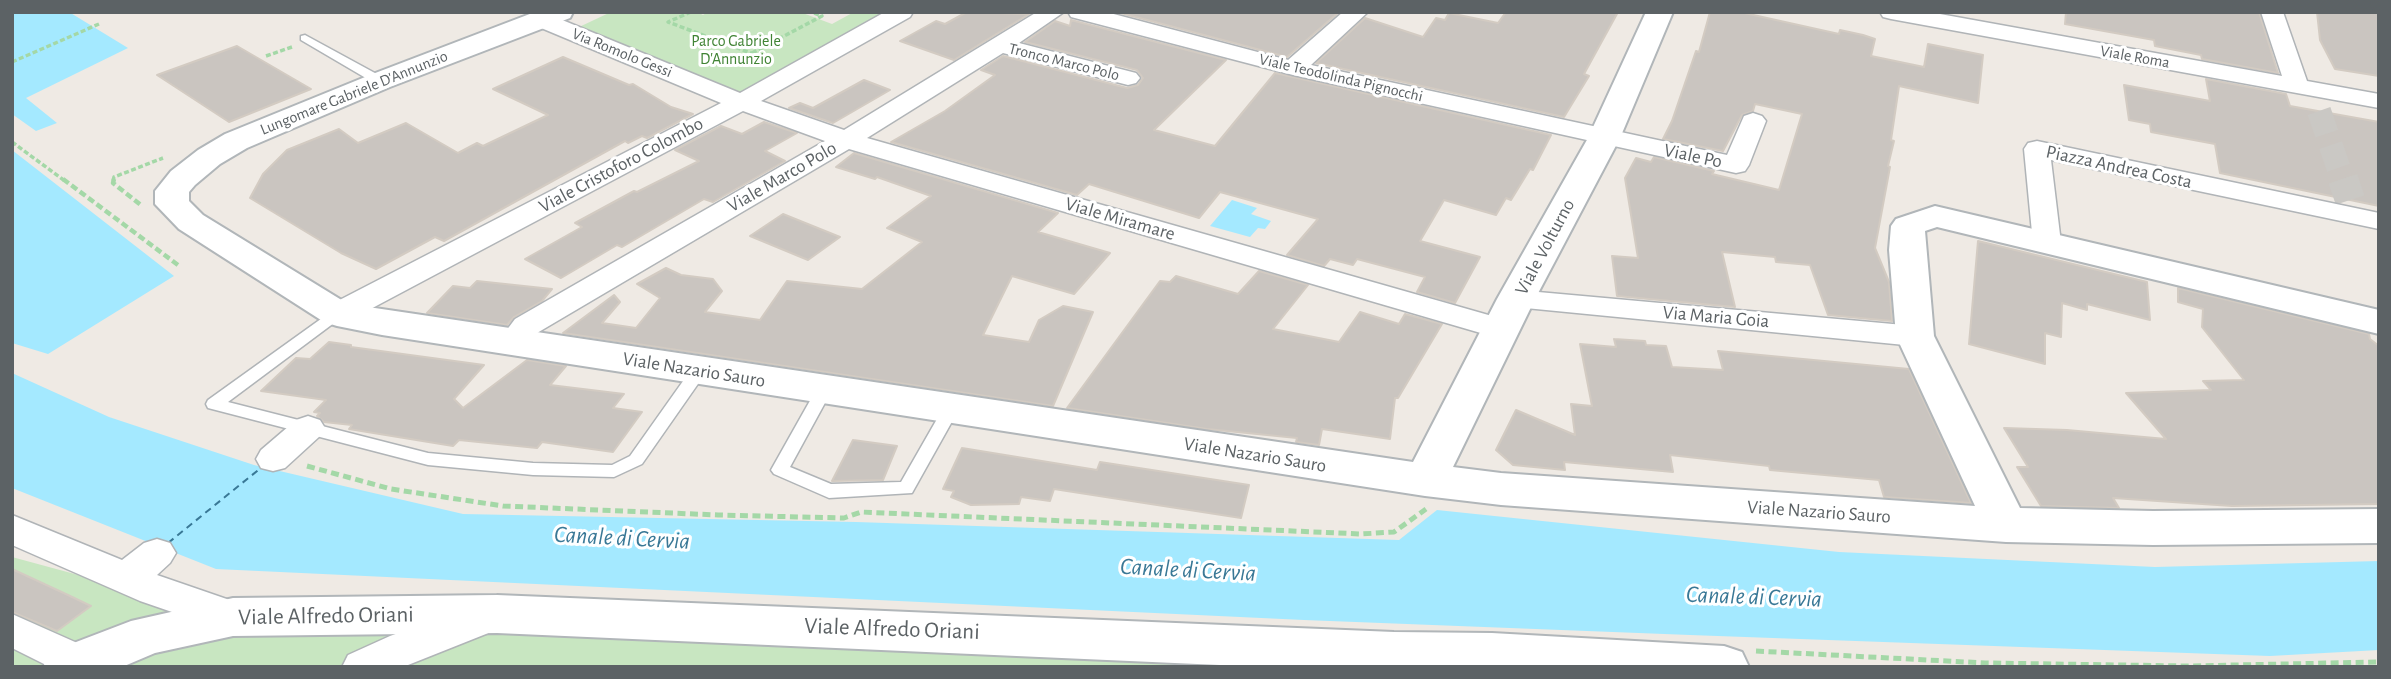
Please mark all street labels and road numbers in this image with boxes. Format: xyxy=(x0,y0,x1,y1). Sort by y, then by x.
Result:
street label: Via Romolo Gessi xyxy=(569,24,675,82)
street label: Tronco Marco Polo xyxy=(1007,39,1121,85)
street label: Viale Roma xyxy=(2099,41,2171,73)
street label: Lungomare Gabriele D'Annunzio xyxy=(257,47,451,139)
street label: Viale Teodolinda Pignocchi xyxy=(1257,50,1425,106)
street label: Viale Cristoforo Colombo xyxy=(535,112,707,218)
street label: Viale Marco Polo xyxy=(723,137,841,217)
street label: Viale Po xyxy=(1662,139,1724,173)
street label: Piazza Andrea Costa xyxy=(2044,140,2194,194)
street label: Viale Miramare xyxy=(1062,192,1178,246)
street label: Viale Volturno xyxy=(1510,195,1580,299)
street label: Via Maria Goia xyxy=(1662,301,1770,333)
street label: Viale Nazario Sauro xyxy=(621,347,767,393)
street label: Viale Nazario Sauro xyxy=(1182,432,1328,478)
street label: Viale Nazario Sauro xyxy=(1746,496,1892,528)
street label: Viale Alfredo Oriani xyxy=(238,601,414,631)
street label: Viale Alfredo Oriani xyxy=(804,612,980,646)

